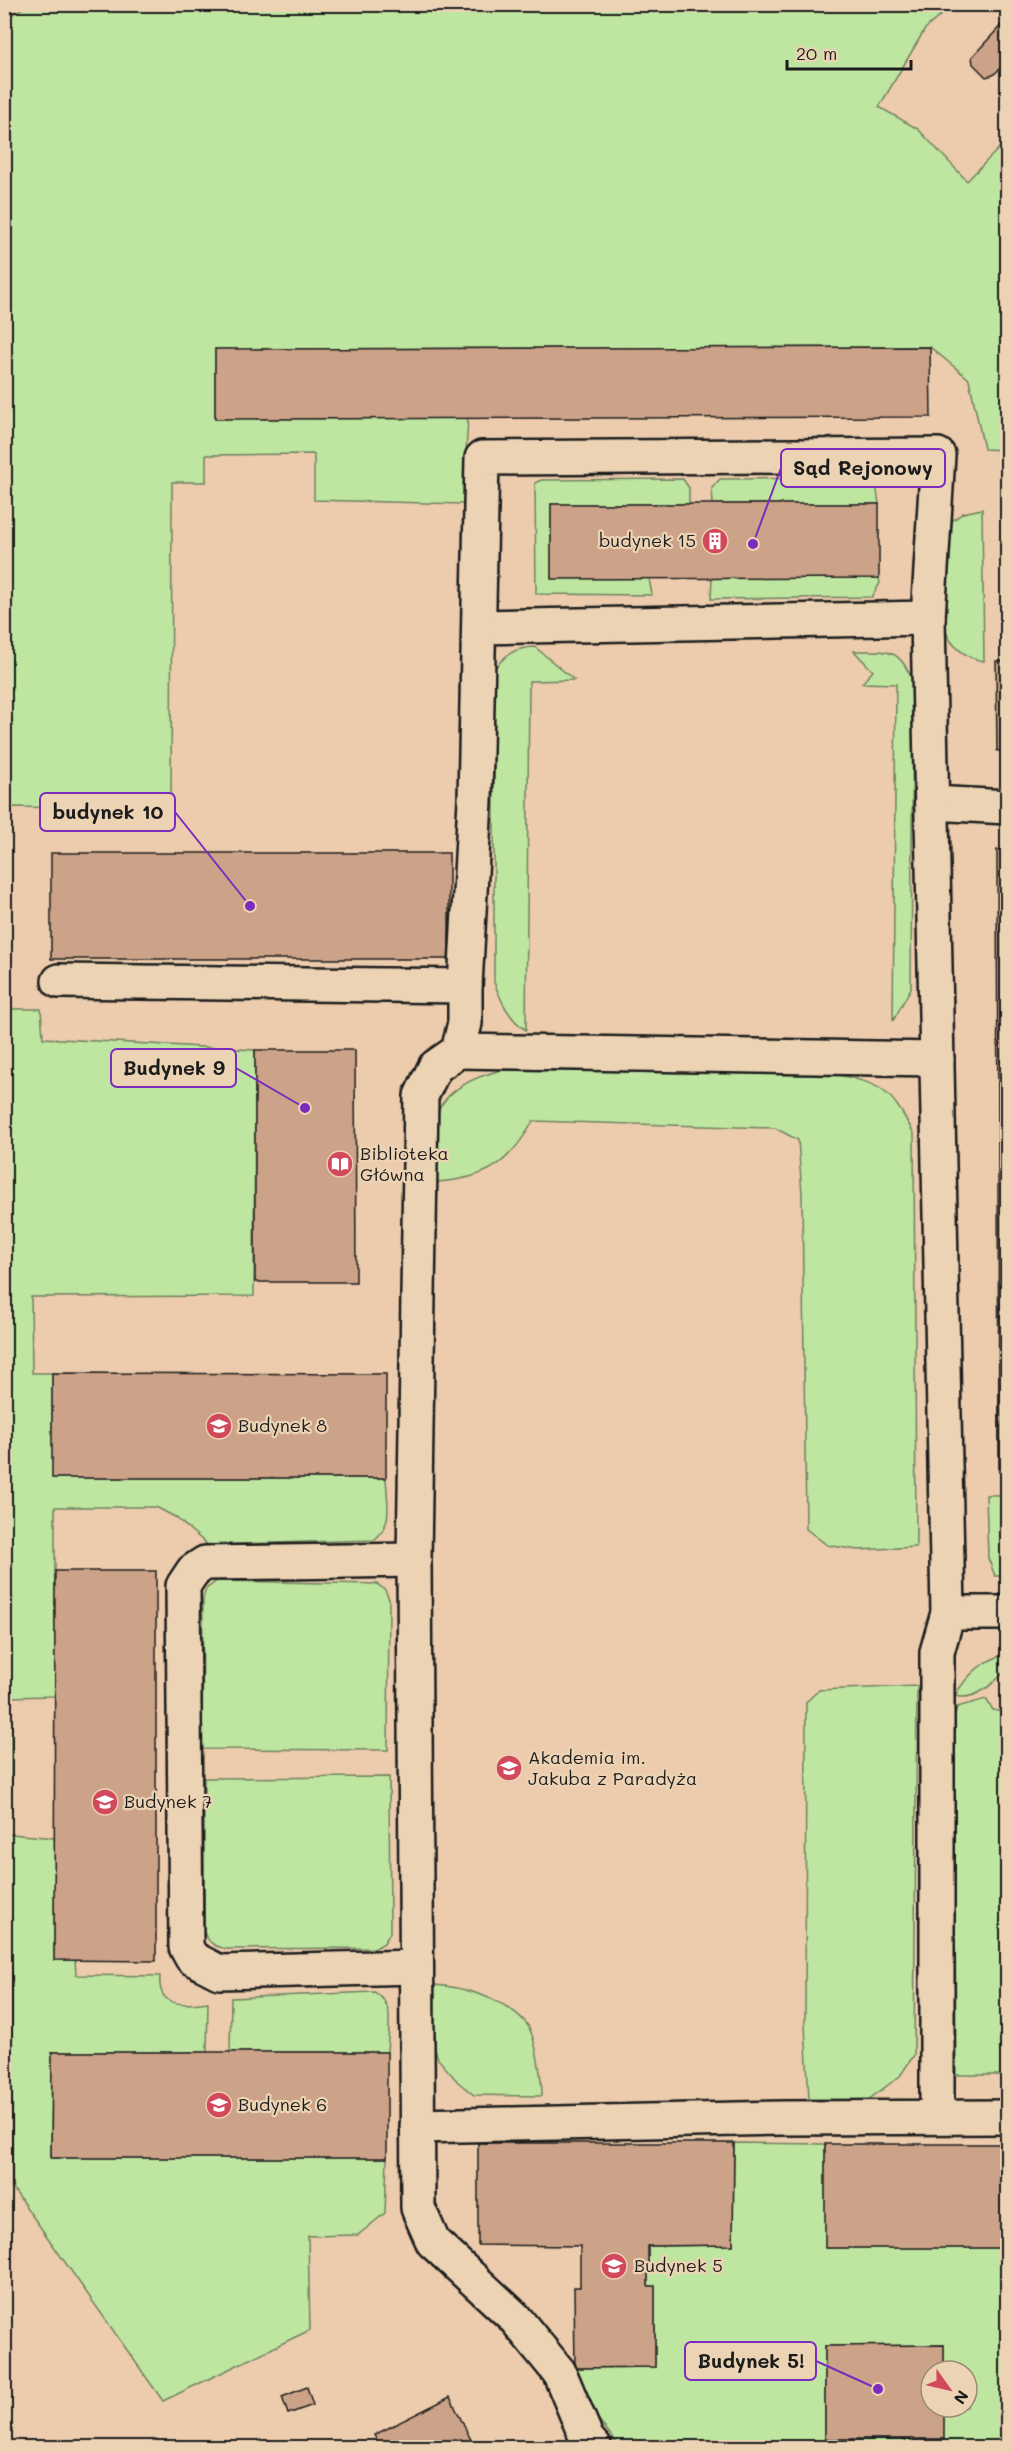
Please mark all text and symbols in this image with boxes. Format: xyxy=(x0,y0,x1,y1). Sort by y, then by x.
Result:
scale bar xyxy=(787,33,912,71)
text: 20 m xyxy=(796,41,837,65)
callout: Sąd Rejonowy xyxy=(781,449,945,487)
text: Sąd Rejonowy xyxy=(793,454,933,480)
building icon: budynek 15 xyxy=(700,526,730,556)
place label: budynek 15 xyxy=(599,528,696,552)
callout: budynek 10 xyxy=(40,793,175,831)
text: budynek 10 xyxy=(53,798,164,824)
callout: Budynek 9 xyxy=(111,1049,236,1087)
text: Budynek 9 xyxy=(123,1054,225,1080)
place label: Biblioteka Główna xyxy=(360,1141,449,1186)
library icon: Biblioteka Główna xyxy=(325,1149,355,1179)
school or university icon: Budynek 8 xyxy=(204,1411,234,1441)
place label: Budynek 8 xyxy=(238,1413,327,1437)
place label: Akademia im. Jakuba z Paradyża xyxy=(528,1745,697,1790)
school or university icon: Akademia im. Jakuba z Paradyża xyxy=(494,1753,524,1783)
school or university icon: Budynek 7 xyxy=(90,1787,120,1817)
place label: Budynek 7 xyxy=(124,1789,212,1813)
school or university icon: Budynek 6 xyxy=(204,2090,234,2120)
place label: Budynek 6 xyxy=(238,2092,327,2116)
school or university icon: Budynek 5 xyxy=(599,2251,629,2281)
place label: Budynek 5 xyxy=(634,2253,723,2277)
callout: Budynek 5! xyxy=(685,2342,816,2380)
text: Budynek 5! xyxy=(697,2347,805,2373)
north arrow xyxy=(919,2359,979,2419)
text: N xyxy=(950,2387,974,2409)

